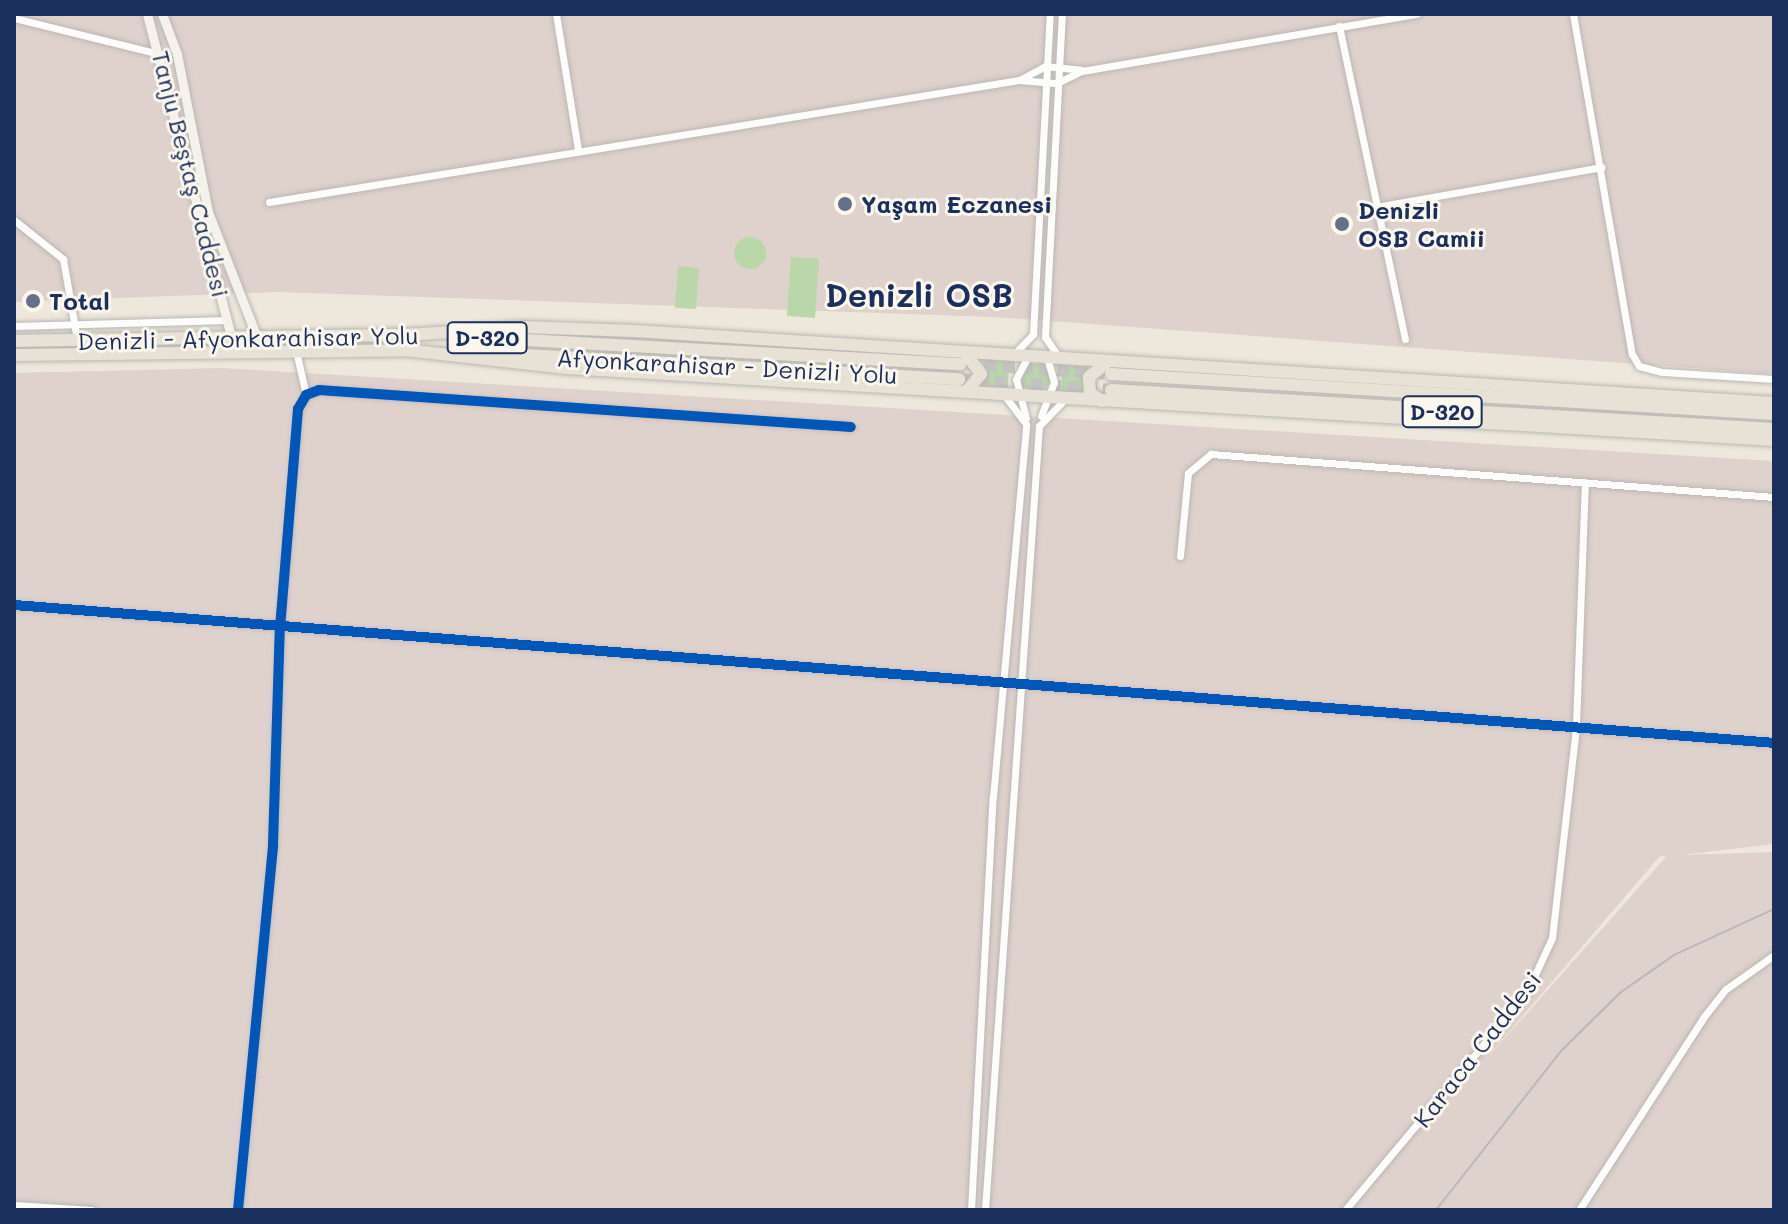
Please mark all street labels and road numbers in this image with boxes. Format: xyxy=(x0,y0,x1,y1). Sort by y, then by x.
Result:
street label: Tanju Beştaş Caddesi xyxy=(146,48,236,300)
road number: D-320 xyxy=(445,320,529,356)
street label: Denizli - Afyonkarahisar Yolu xyxy=(77,321,419,355)
street label: Afyonkarahisar - Denizli Yolu xyxy=(556,343,898,389)
road number: D-320 xyxy=(1400,394,1484,430)
street label: Karaca Caddesi xyxy=(1407,965,1547,1133)

